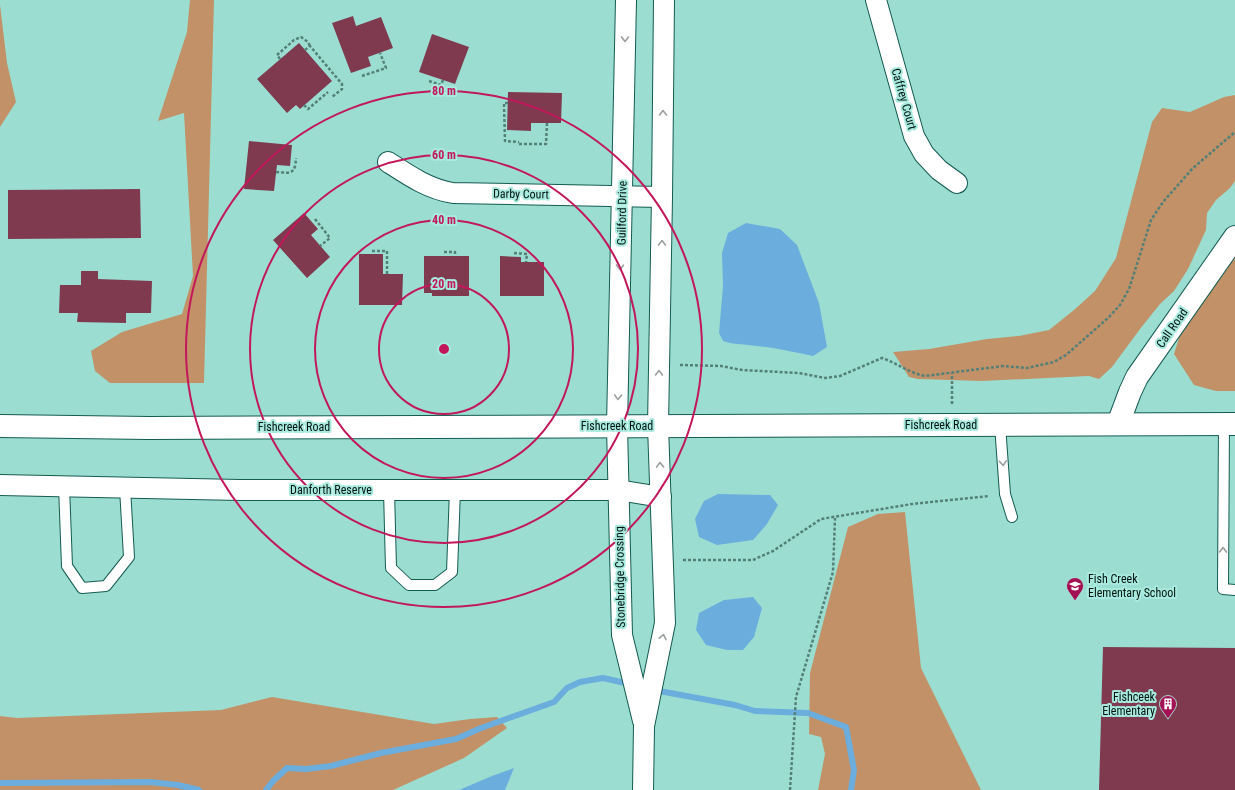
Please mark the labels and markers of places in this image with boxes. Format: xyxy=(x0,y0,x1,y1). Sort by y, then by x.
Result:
centre of rings xyxy=(437,342,451,356)
place label: Fish Creek Elementary School xyxy=(1088,572,1176,600)
school or university icon: Fish Creek Elementary School xyxy=(1065,576,1085,601)
place label: Fishceek Elementary xyxy=(1102,690,1156,718)
building icon: Fishceek Elementary xyxy=(1158,694,1178,719)

